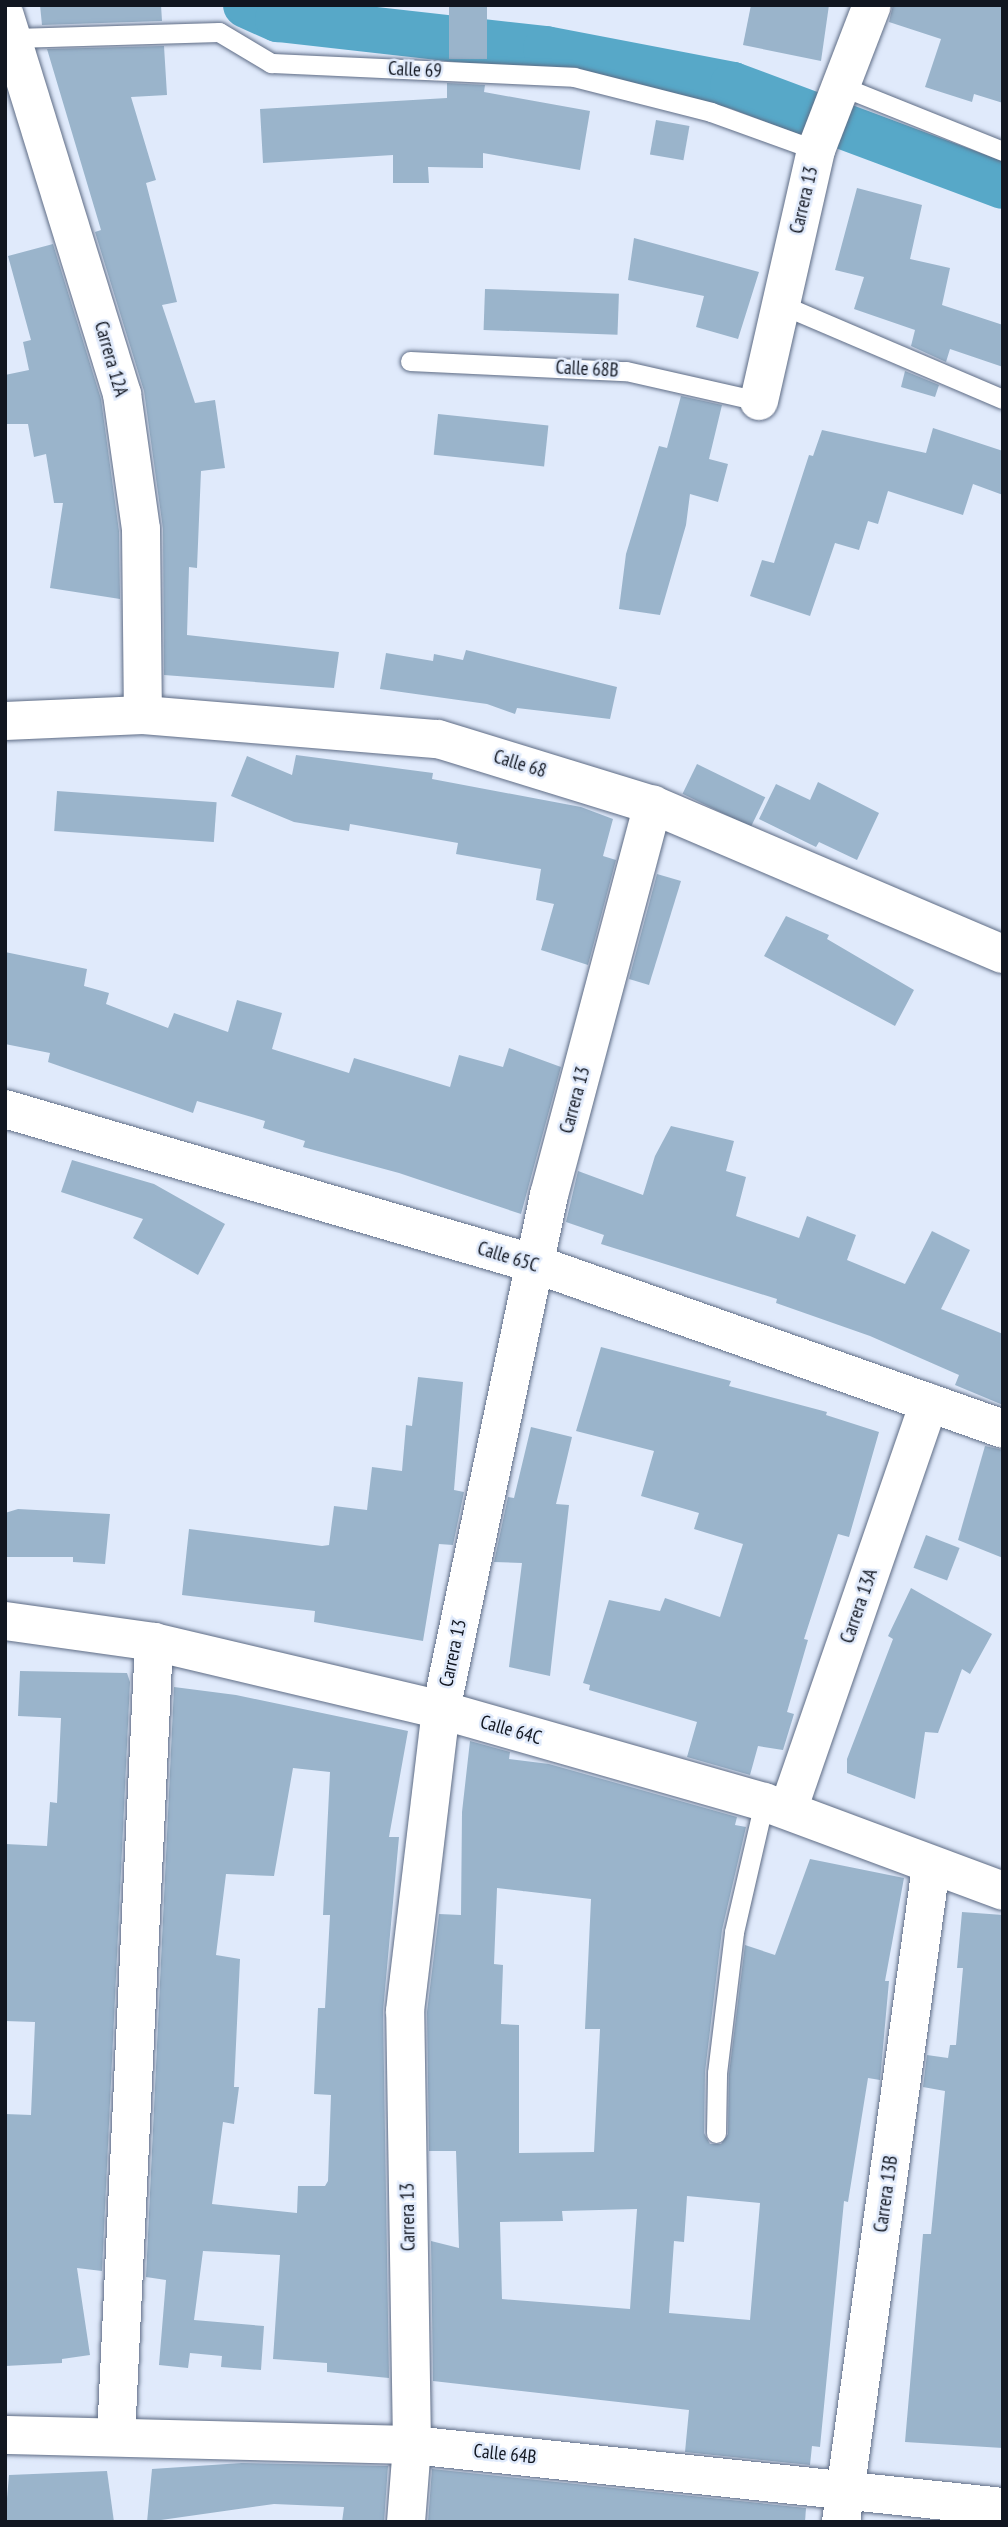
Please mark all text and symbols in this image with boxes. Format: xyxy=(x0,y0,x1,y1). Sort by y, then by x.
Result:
street label: Calle 69 xyxy=(387,57,443,83)
street label: Carrera 13 xyxy=(785,164,823,236)
street label: Carrera 12A xyxy=(89,319,133,399)
street label: Calle 68B xyxy=(555,356,619,382)
street label: Calle 68 xyxy=(491,745,549,783)
street label: Carrera 13 xyxy=(555,1064,595,1136)
street label: Calle 65C xyxy=(475,1237,541,1277)
street label: Carrera 13A xyxy=(836,1566,882,1646)
street label: Carrera 13 xyxy=(435,1617,471,1689)
street label: Calle 64C xyxy=(478,1710,544,1750)
street label: Carrera 13B xyxy=(869,2154,903,2234)
street label: Carrera 13 xyxy=(396,2183,420,2251)
street label: Calle 64B xyxy=(473,2439,537,2469)

